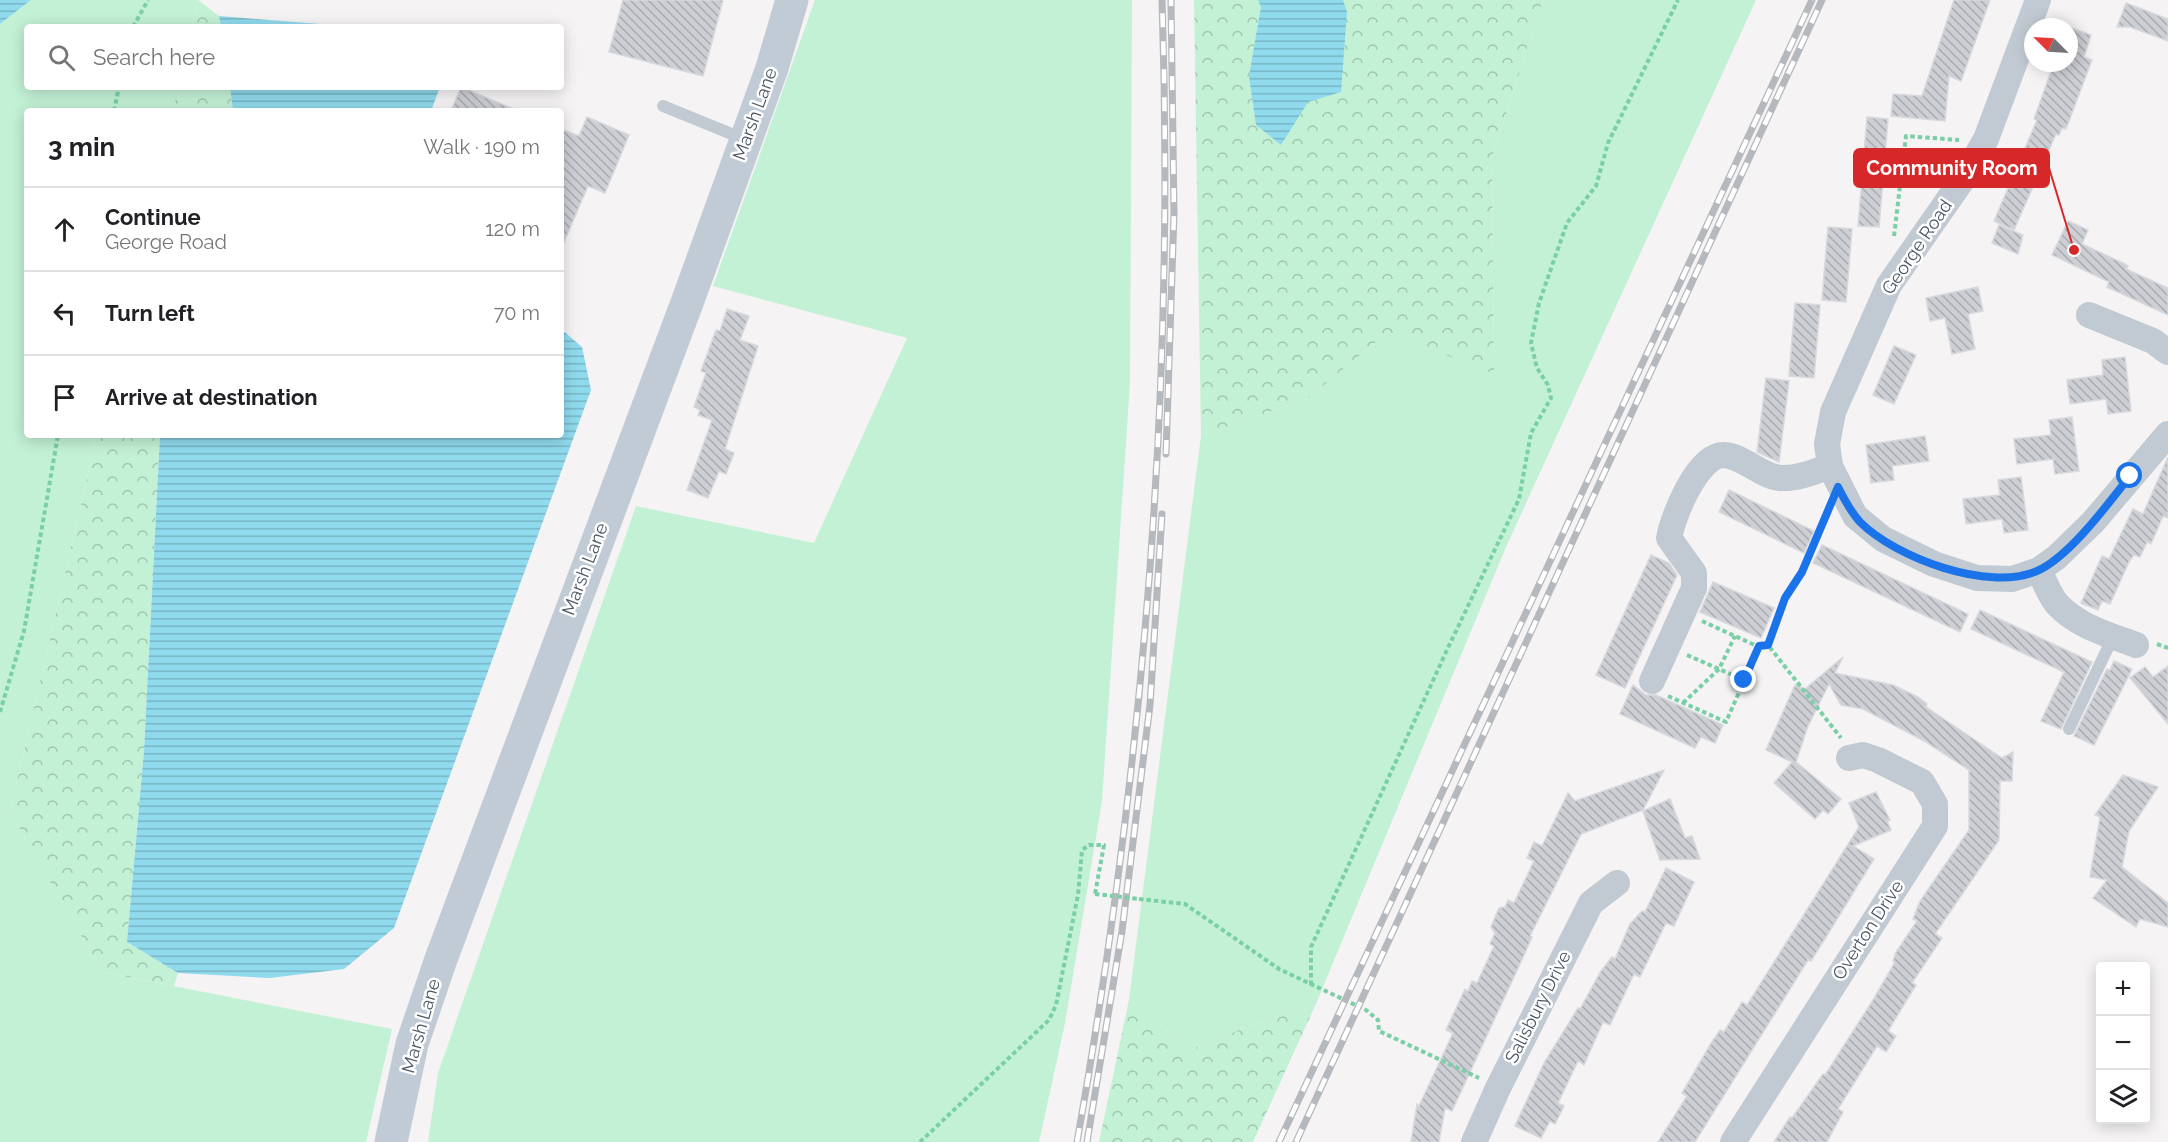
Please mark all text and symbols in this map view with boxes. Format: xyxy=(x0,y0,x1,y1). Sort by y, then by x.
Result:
north arrow xyxy=(2024,18,2078,72)
search box xyxy=(24,24,564,90)
icon: search xyxy=(45,41,78,74)
text: Search here xyxy=(93,44,215,70)
street label: Marsh Lane xyxy=(728,64,781,163)
text: 3 min xyxy=(48,132,115,162)
text: Walk · 190 m xyxy=(423,135,540,159)
callout: Community Room xyxy=(1854,149,2049,187)
text: Community Room xyxy=(1866,156,2038,180)
street label: George Road xyxy=(1877,195,1956,298)
text: Continue xyxy=(105,204,201,230)
icon: ahead xyxy=(48,213,81,246)
text: 120 m xyxy=(485,217,540,241)
text: George Road xyxy=(105,230,227,254)
icon: left xyxy=(48,297,81,330)
text: Turn left xyxy=(105,300,195,326)
text: 70 m xyxy=(494,301,540,325)
icon: arrive xyxy=(48,381,81,414)
text: Arrive at destination xyxy=(105,384,318,410)
route start xyxy=(2116,462,2142,488)
street label: Marsh Lane xyxy=(557,519,612,618)
route end xyxy=(1730,666,1756,692)
street label: Overton Drive xyxy=(1828,876,1908,983)
street label: Salisbury Drive xyxy=(1500,947,1575,1066)
map controls xyxy=(2096,962,2150,1124)
button: + xyxy=(2096,962,2150,1016)
street label: Marsh Lane xyxy=(397,976,444,1075)
button: − xyxy=(2096,1016,2150,1070)
button: layers xyxy=(2096,1070,2150,1124)

